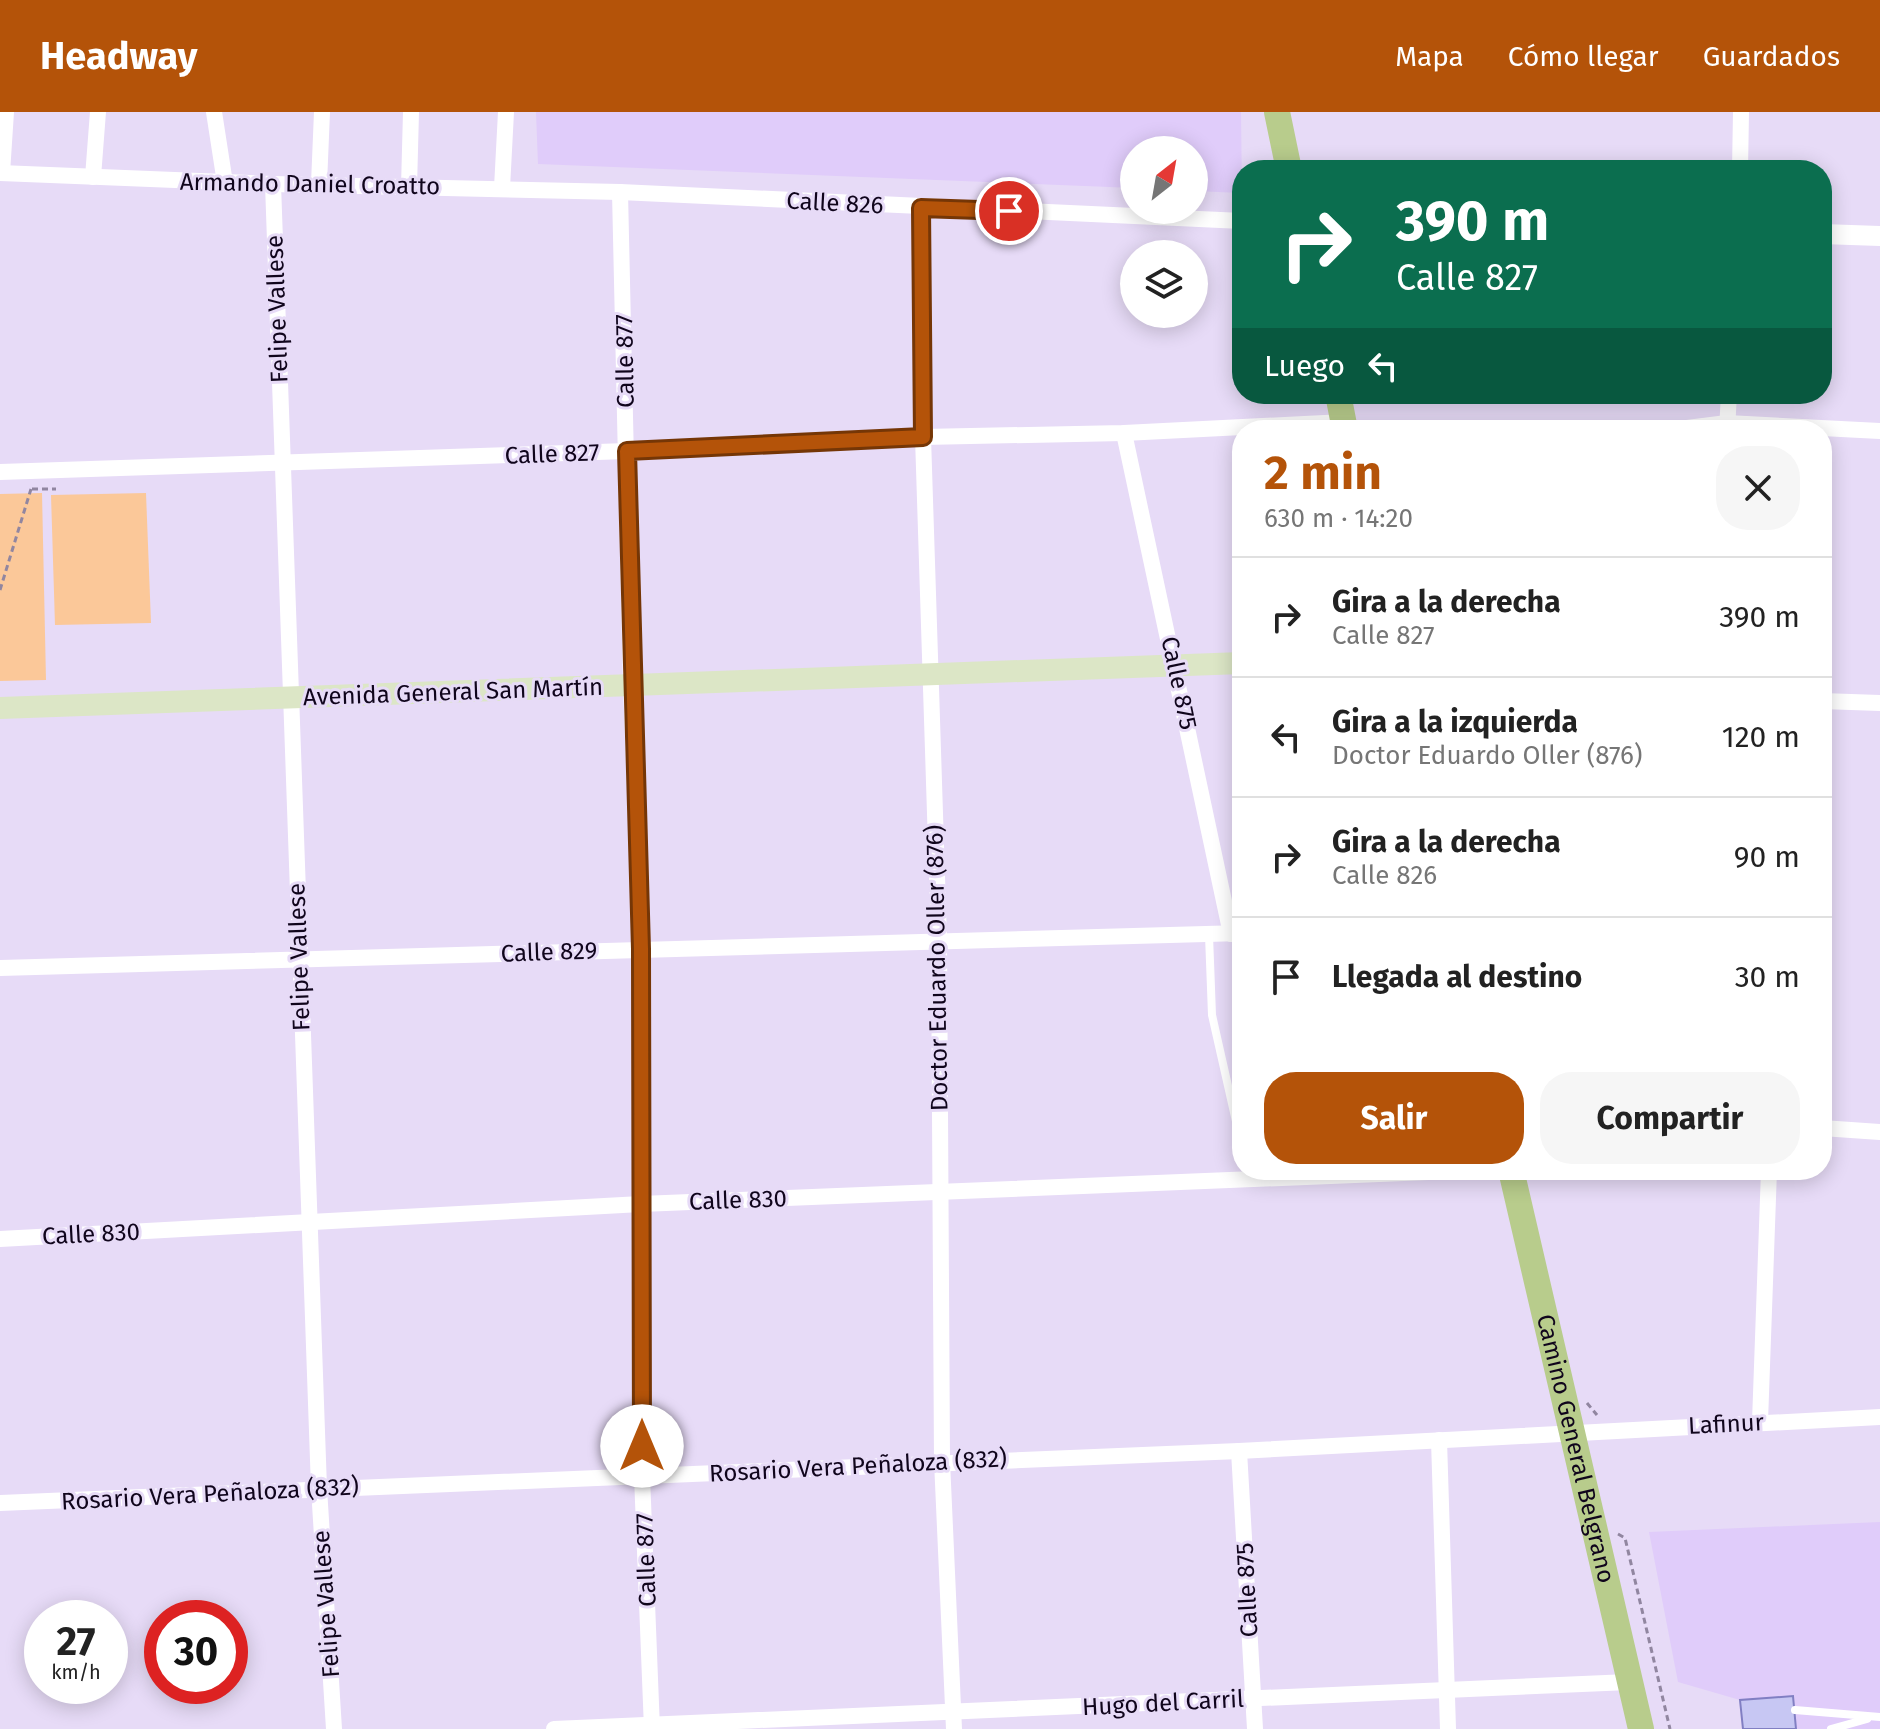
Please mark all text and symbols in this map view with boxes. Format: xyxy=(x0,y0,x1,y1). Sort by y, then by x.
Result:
text: Headway xyxy=(40,33,197,79)
text: Mapa xyxy=(1395,40,1464,73)
text: Cómo llegar xyxy=(1508,40,1659,73)
text: Guardados xyxy=(1703,40,1840,73)
north arrow xyxy=(1120,136,1208,224)
map controls xyxy=(1120,136,1208,328)
street label: Armando Daniel Croatto xyxy=(180,168,440,200)
pin xyxy=(975,177,1043,245)
street label: Calle 826 xyxy=(786,186,884,220)
text: 390 m xyxy=(1396,188,1549,255)
icon: arrive xyxy=(987,189,1031,233)
icon: right xyxy=(1264,192,1368,296)
street label: Felipe Vallese xyxy=(260,235,294,383)
button: layers xyxy=(1120,240,1208,328)
text: Calle 827 xyxy=(1396,256,1538,300)
street label: Calle 877 xyxy=(610,314,640,408)
icon: left xyxy=(1361,344,1405,388)
text: Luego xyxy=(1264,348,1345,384)
street label: Calle 827 xyxy=(504,438,600,470)
text: 2 min xyxy=(1264,444,1382,502)
button: close xyxy=(1716,446,1800,530)
text: 630 m · 14:20 xyxy=(1264,503,1413,534)
text: Gira a la derecha xyxy=(1332,584,1561,620)
icon: right xyxy=(1264,595,1308,639)
text: 390 m xyxy=(1719,599,1800,635)
text: Calle 827 xyxy=(1332,620,1435,651)
street label: Calle 875 xyxy=(1155,634,1203,732)
street label: Avenida General San Martín xyxy=(303,673,603,711)
text: Gira a la izquierda xyxy=(1332,704,1578,740)
icon: left xyxy=(1264,715,1308,759)
text: 120 m xyxy=(1722,719,1800,755)
text: Doctor Eduardo Oller (876) xyxy=(1332,740,1642,771)
text: Gira a la derecha xyxy=(1332,824,1561,860)
street label: Doctor Eduardo Oller (876) xyxy=(921,825,953,1111)
icon: right xyxy=(1264,835,1308,879)
text: 90 m xyxy=(1734,839,1800,875)
text: Calle 826 xyxy=(1332,860,1437,891)
street label: Felipe Vallese xyxy=(282,883,316,1031)
street label: Calle 829 xyxy=(500,936,598,968)
icon: arrive xyxy=(1264,955,1308,999)
text: Llegada al destino xyxy=(1332,959,1582,995)
text: 30 m xyxy=(1735,959,1800,995)
button: Salir xyxy=(1264,1072,1524,1164)
button: Compartir xyxy=(1540,1072,1800,1164)
street label: Calle 830 xyxy=(689,1184,787,1216)
street label: Calle 830 xyxy=(41,1217,141,1251)
street label: Camino General Belgrano xyxy=(1531,1311,1621,1586)
position arrow xyxy=(600,1404,684,1488)
street label: Lafinur xyxy=(1687,1408,1765,1440)
street label: Rosario Vera Peñaloza (832) xyxy=(708,1444,1008,1488)
street label: Rosario Vera Peñaloza (832) xyxy=(60,1472,360,1516)
street label: Calle 877 xyxy=(630,1513,662,1607)
street label: Felipe Vallese xyxy=(307,1529,345,1679)
street label: Calle 875 xyxy=(1231,1542,1263,1638)
speed limit sign: 30 xyxy=(144,1600,248,1704)
text: 27 xyxy=(57,1618,96,1666)
text: km/h xyxy=(51,1660,101,1684)
street label: Hugo del Carril xyxy=(1081,1685,1245,1721)

